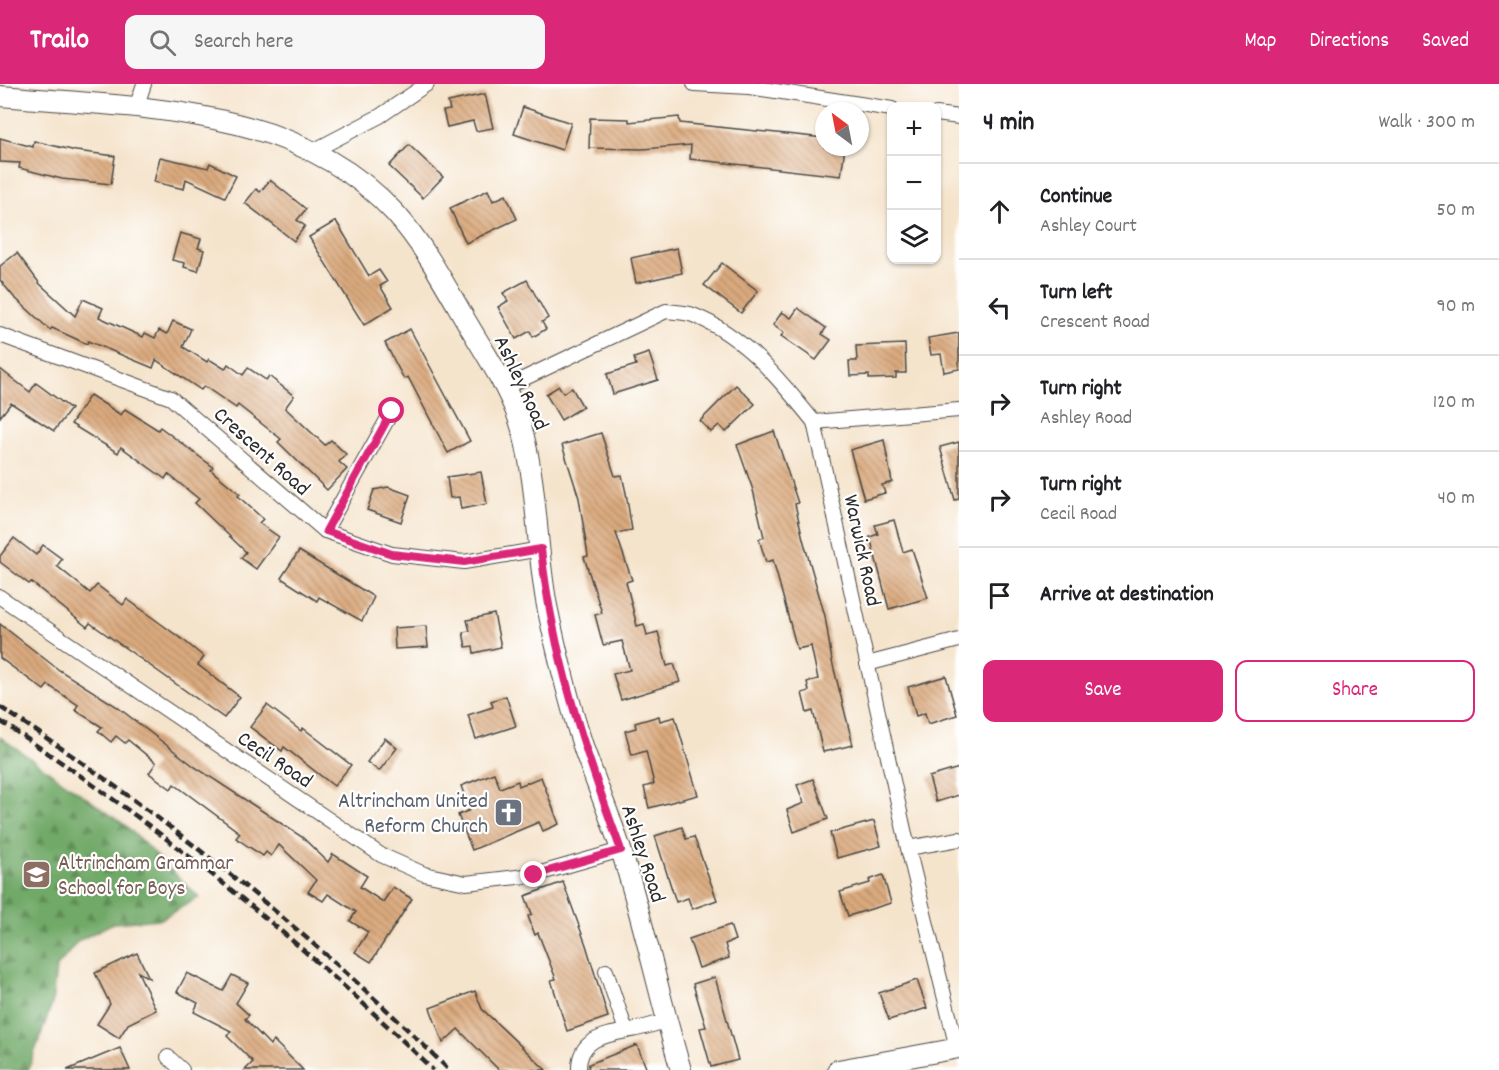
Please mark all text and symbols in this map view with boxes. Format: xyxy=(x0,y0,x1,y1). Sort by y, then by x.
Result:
search box xyxy=(125,15,545,69)
text: Trailo xyxy=(30,22,89,62)
icon: search xyxy=(146,26,179,59)
text: Search here xyxy=(194,27,293,58)
text: Map xyxy=(1245,27,1276,57)
text: Directions xyxy=(1309,27,1389,57)
text: Saved xyxy=(1422,27,1469,57)
north arrow xyxy=(815,102,869,156)
map controls xyxy=(887,102,941,264)
button: + xyxy=(887,102,941,156)
text: 4 min xyxy=(983,105,1034,142)
text: Walk · 300 m xyxy=(1378,109,1475,137)
button: − xyxy=(887,156,941,210)
text: Continue xyxy=(1040,182,1112,213)
icon: ahead xyxy=(983,195,1016,228)
text: 50 m xyxy=(1437,197,1475,225)
button: layers xyxy=(887,210,941,264)
text: Ashley Court xyxy=(1040,213,1137,241)
text: Turn left xyxy=(1040,278,1112,309)
icon: left xyxy=(983,291,1016,324)
text: 90 m xyxy=(1437,293,1475,321)
text: Crescent Road xyxy=(1040,309,1150,337)
street label: Ashley Road xyxy=(484,331,555,436)
text: Turn right xyxy=(1040,374,1122,405)
icon: right xyxy=(983,387,1016,420)
text: 120 m xyxy=(1433,389,1475,417)
route start xyxy=(378,397,404,423)
street label: Crescent Road xyxy=(205,401,316,505)
text: Ashley Road xyxy=(1040,405,1132,433)
text: Turn right xyxy=(1040,470,1122,501)
icon: right xyxy=(983,483,1016,516)
text: 40 m xyxy=(1437,485,1475,513)
street label: Warwick Road xyxy=(834,492,888,609)
text: Cecil Road xyxy=(1040,501,1117,529)
icon: arrive xyxy=(983,579,1016,612)
text: Arrive at destination xyxy=(1040,580,1214,611)
button: Save xyxy=(983,660,1223,722)
button: Share xyxy=(1235,660,1475,722)
street label: Cecil Road xyxy=(230,724,318,797)
place label: Altrincham United Reform Church xyxy=(338,787,488,843)
church icon: Altrincham United Reform Church xyxy=(493,796,525,828)
street label: Ashley Road xyxy=(611,801,672,907)
place label: Altrincham Grammar School for Boys xyxy=(58,849,234,905)
school or university icon: Altrincham Grammar School for Boys xyxy=(21,858,53,890)
route end xyxy=(520,861,546,887)

